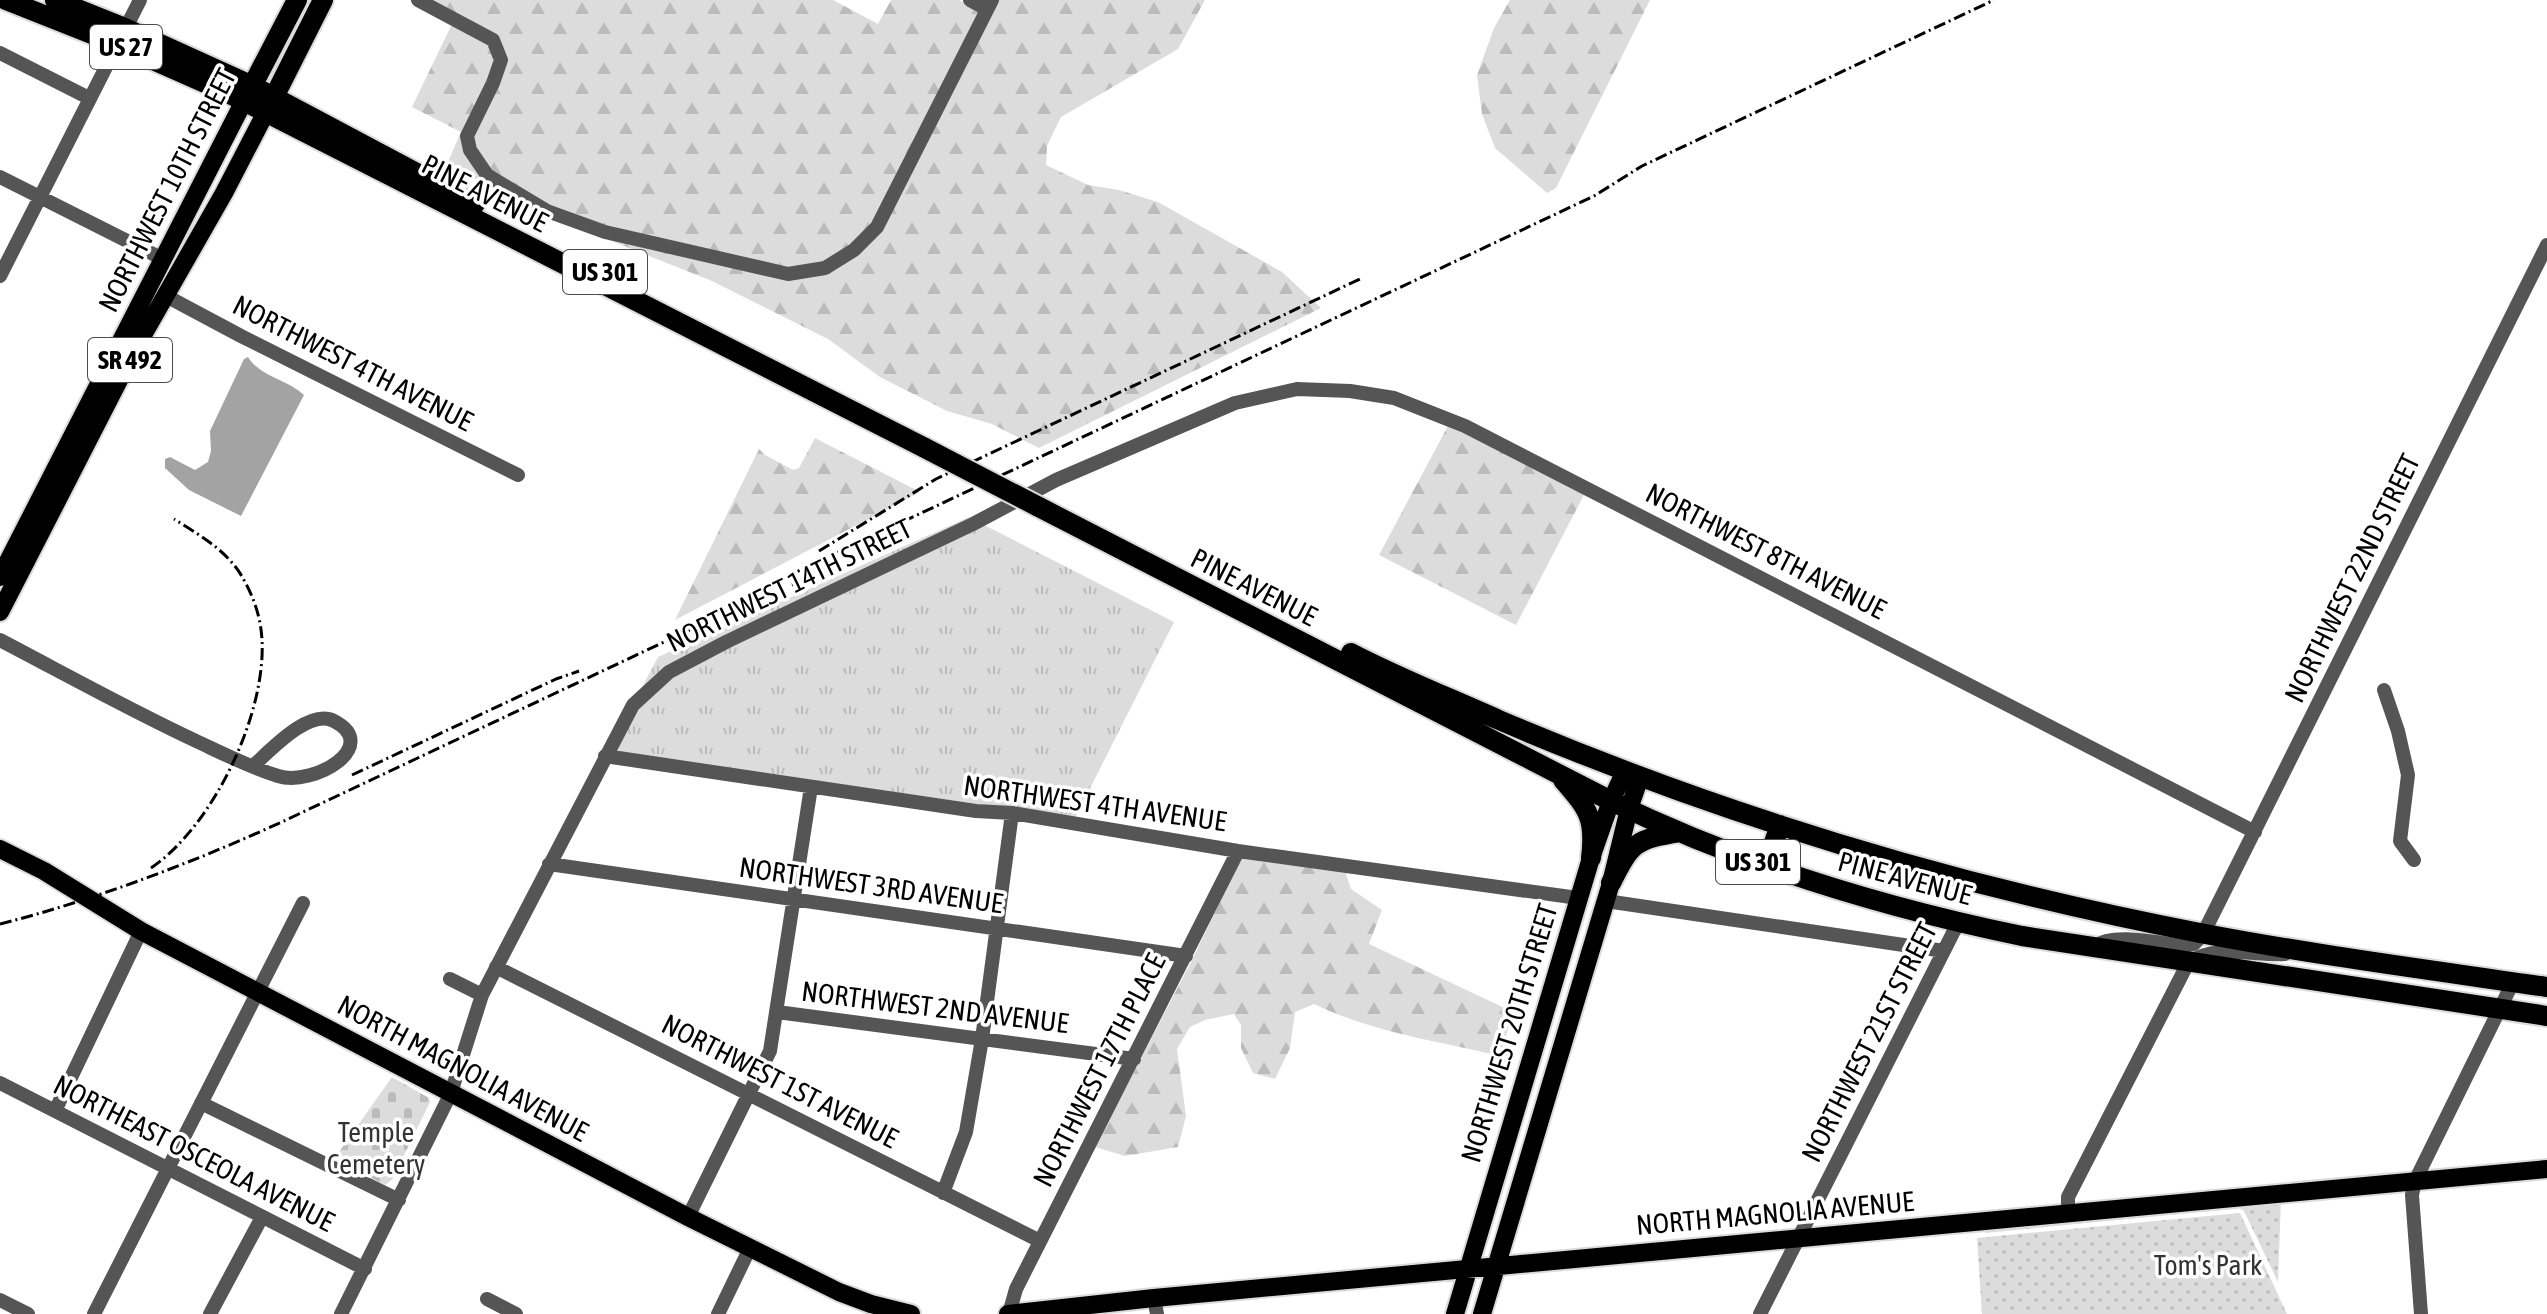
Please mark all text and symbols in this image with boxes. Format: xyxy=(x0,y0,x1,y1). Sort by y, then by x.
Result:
road number: US 27 xyxy=(90,25,162,69)
street label: NORTHWEST 10TH STREET xyxy=(92,63,242,317)
street label: PINE AVENUE xyxy=(417,148,553,238)
road number: US 301 xyxy=(563,250,647,294)
street label: NORTHWEST 4TH AVENUE xyxy=(228,289,478,437)
road number: SR 492 xyxy=(88,338,172,382)
street label: NORTHWEST 22ND STREET xyxy=(2278,449,2426,707)
street label: NORTHWEST 8TH AVENUE xyxy=(1641,477,1891,625)
street label: NORTHWEST 14TH STREET xyxy=(661,512,917,658)
street label: PINE AVENUE xyxy=(1186,542,1322,632)
street label: NORTHWEST 4TH AVENUE xyxy=(962,769,1228,837)
road number: US 301 xyxy=(1716,840,1800,884)
street label: PINE AVENUE xyxy=(1835,845,1975,911)
street label: NORTHWEST 3RD AVENUE xyxy=(737,851,1005,919)
street label: NORTHWEST 20TH STREET xyxy=(1454,900,1564,1166)
street label: NORTHWEST 21ST STREET xyxy=(1795,917,1943,1167)
street label: NORTHWEST 17TH PLACE xyxy=(1026,948,1172,1192)
street label: NORTHWEST 2ND AVENUE xyxy=(800,975,1070,1039)
street label: NORTH MAGNOLIA AVENUE xyxy=(332,988,594,1148)
street label: NORTHWEST 1ST AVENUE xyxy=(657,1008,903,1154)
street label: NORTHEAST OSCEOLA AVENUE xyxy=(49,1068,339,1238)
park label: Temple Cemetery xyxy=(327,1116,425,1180)
street label: NORTH MAGNOLIA AVENUE xyxy=(1635,1185,1915,1241)
park label: Tom's Park xyxy=(2154,1249,2262,1281)

